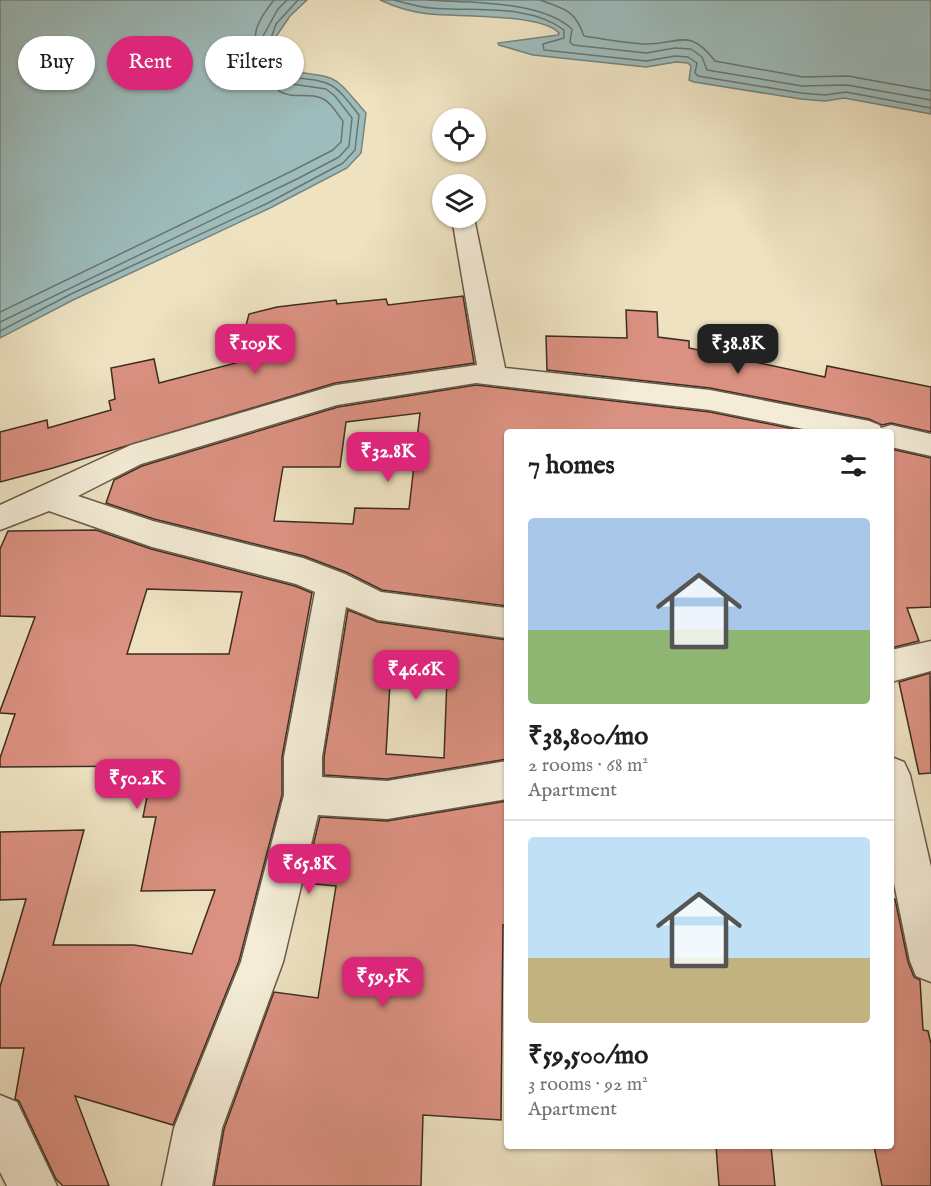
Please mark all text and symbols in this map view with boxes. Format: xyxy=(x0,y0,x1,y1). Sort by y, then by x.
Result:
chip: Buy xyxy=(18,36,95,90)
chip: Rent xyxy=(107,36,193,90)
chip: Filters xyxy=(205,36,304,90)
map controls xyxy=(432,108,486,228)
button: locate xyxy=(432,108,486,162)
button: layers xyxy=(432,174,486,228)
pin: ₹109K xyxy=(213,324,297,375)
pin: ₹38.8K xyxy=(689,324,787,375)
text: ₹109K xyxy=(229,331,281,356)
text: ₹38.8K xyxy=(711,331,765,356)
pin: ₹32.8K xyxy=(339,432,437,483)
text: ₹32.8K xyxy=(361,439,415,464)
text: 7 homes xyxy=(528,449,615,482)
icon: filters xyxy=(837,449,870,482)
icon: home xyxy=(645,557,753,665)
pin: ₹46.6K xyxy=(367,650,465,701)
text: ₹46.6K xyxy=(388,657,444,682)
text: ₹38,800/mo xyxy=(528,720,648,753)
text: 2 rooms · 68 m² xyxy=(528,753,648,778)
pin: ₹50.2K xyxy=(88,759,186,810)
text: ₹50.2K xyxy=(109,766,165,791)
text: Apartment xyxy=(528,778,617,803)
pin: ₹65.8K xyxy=(260,844,358,895)
text: ₹65.8K xyxy=(282,851,336,876)
icon: home xyxy=(645,876,753,984)
pin: ₹59.5K xyxy=(334,957,432,1008)
text: ₹59.5K xyxy=(356,964,410,989)
text: ₹59,500/mo xyxy=(528,1039,648,1072)
text: 3 rooms · 92 m² xyxy=(528,1072,648,1097)
text: Apartment xyxy=(528,1097,617,1122)

